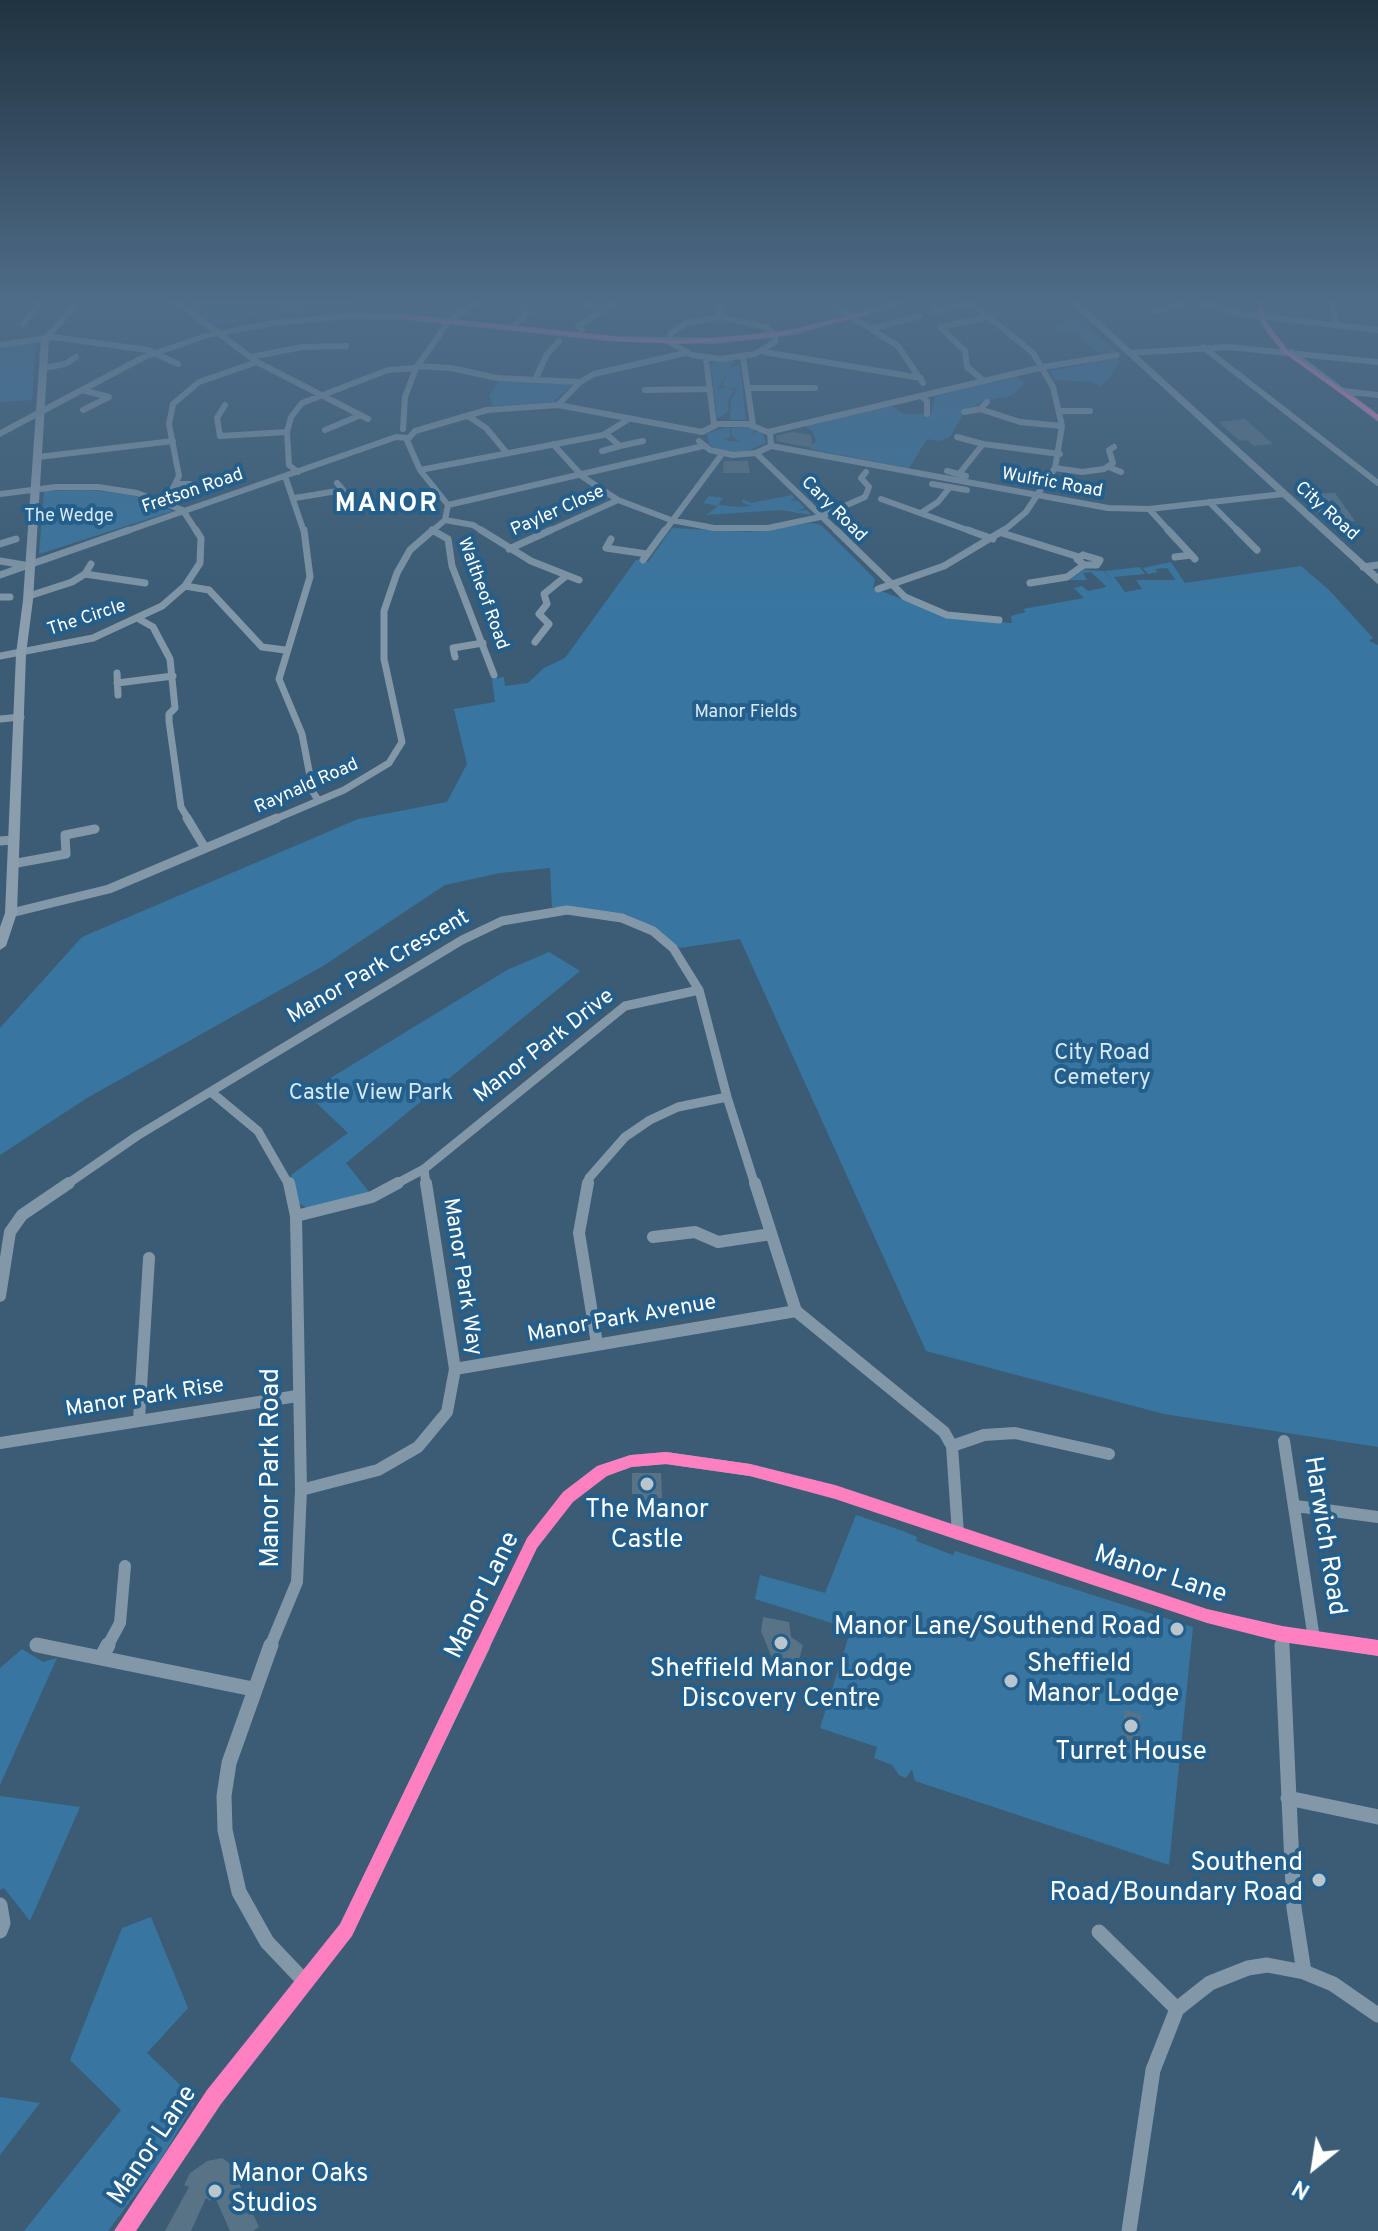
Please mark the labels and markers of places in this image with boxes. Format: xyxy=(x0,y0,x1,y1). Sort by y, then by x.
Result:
marker: The Manor Castle xyxy=(638,1475,656,1493)
place label: The Manor Castle xyxy=(585,1496,709,1558)
place label: Manor Lane/Southend Road xyxy=(834,1613,1161,1645)
marker: Manor Lane/Southend Road xyxy=(1168,1620,1186,1638)
marker: Sheffield Manor Lodge Discovery Centre xyxy=(772,1634,790,1652)
place label: Sheffield Manor Lodge xyxy=(1027,1650,1179,1712)
place label: Sheffield Manor Lodge Discovery Centre xyxy=(650,1655,912,1716)
marker: Sheffield Manor Lodge xyxy=(1002,1672,1020,1690)
marker: Turret House xyxy=(1122,1717,1140,1735)
place label: Turret House xyxy=(1055,1738,1207,1770)
place label: Southend Road/Boundary Road xyxy=(1050,1849,1303,1910)
marker: Southend Road/Boundary Road xyxy=(1310,1871,1328,1889)
place label: Manor Oaks Studios xyxy=(231,2160,368,2222)
marker: Manor Oaks Studios xyxy=(206,2182,224,2200)

